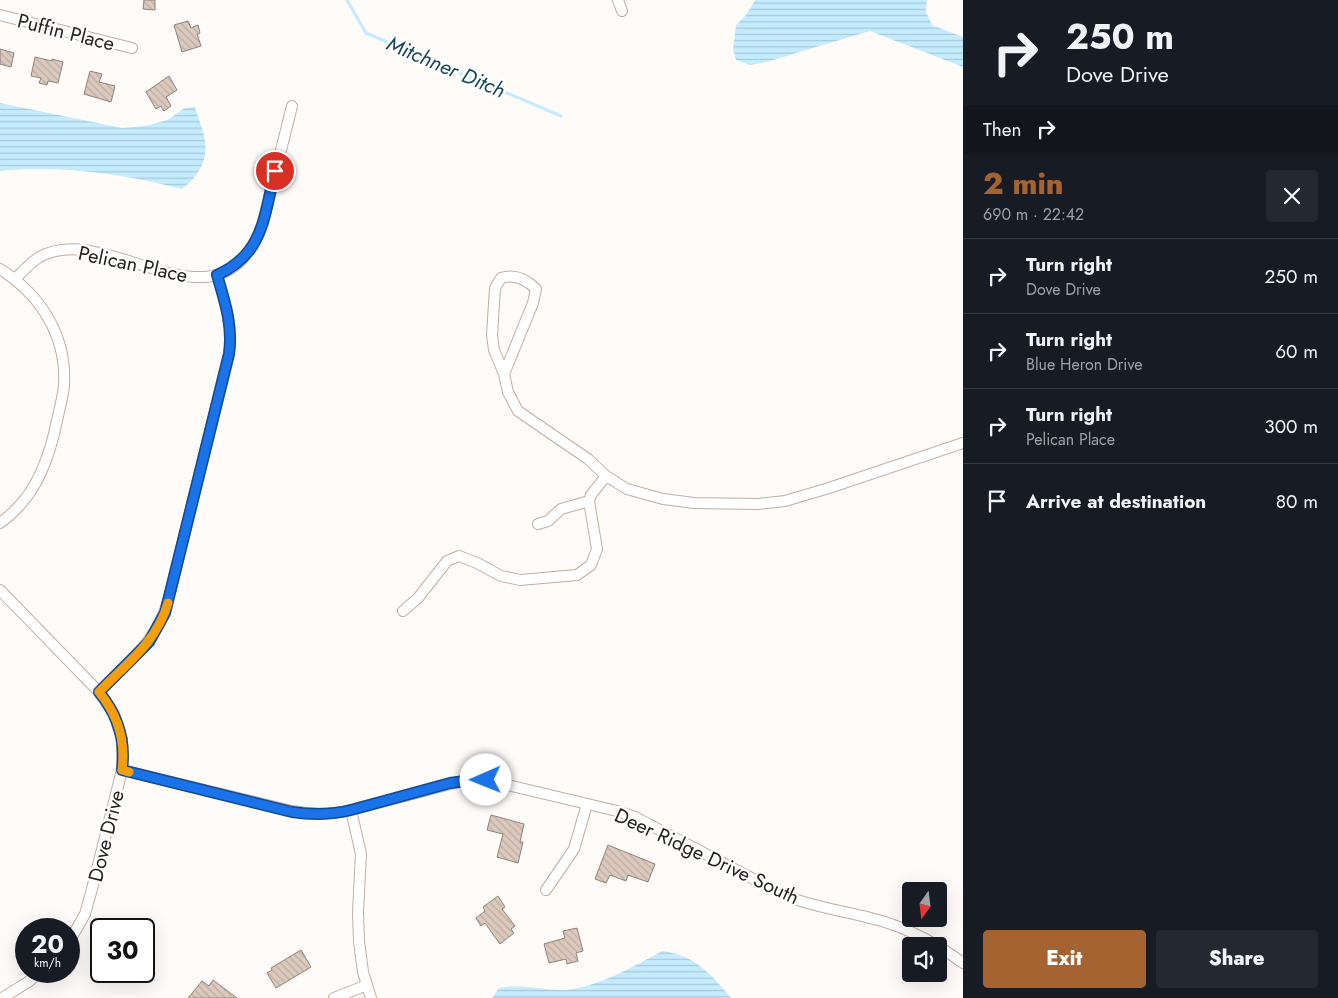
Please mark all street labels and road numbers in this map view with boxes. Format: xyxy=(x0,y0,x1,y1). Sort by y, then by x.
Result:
street label: Puffin Place xyxy=(14,6,118,59)
street label: Pelican Place xyxy=(76,239,190,290)
street label: Dove Drive xyxy=(81,787,132,885)
street label: Deer Ridge Drive South xyxy=(610,801,804,912)

